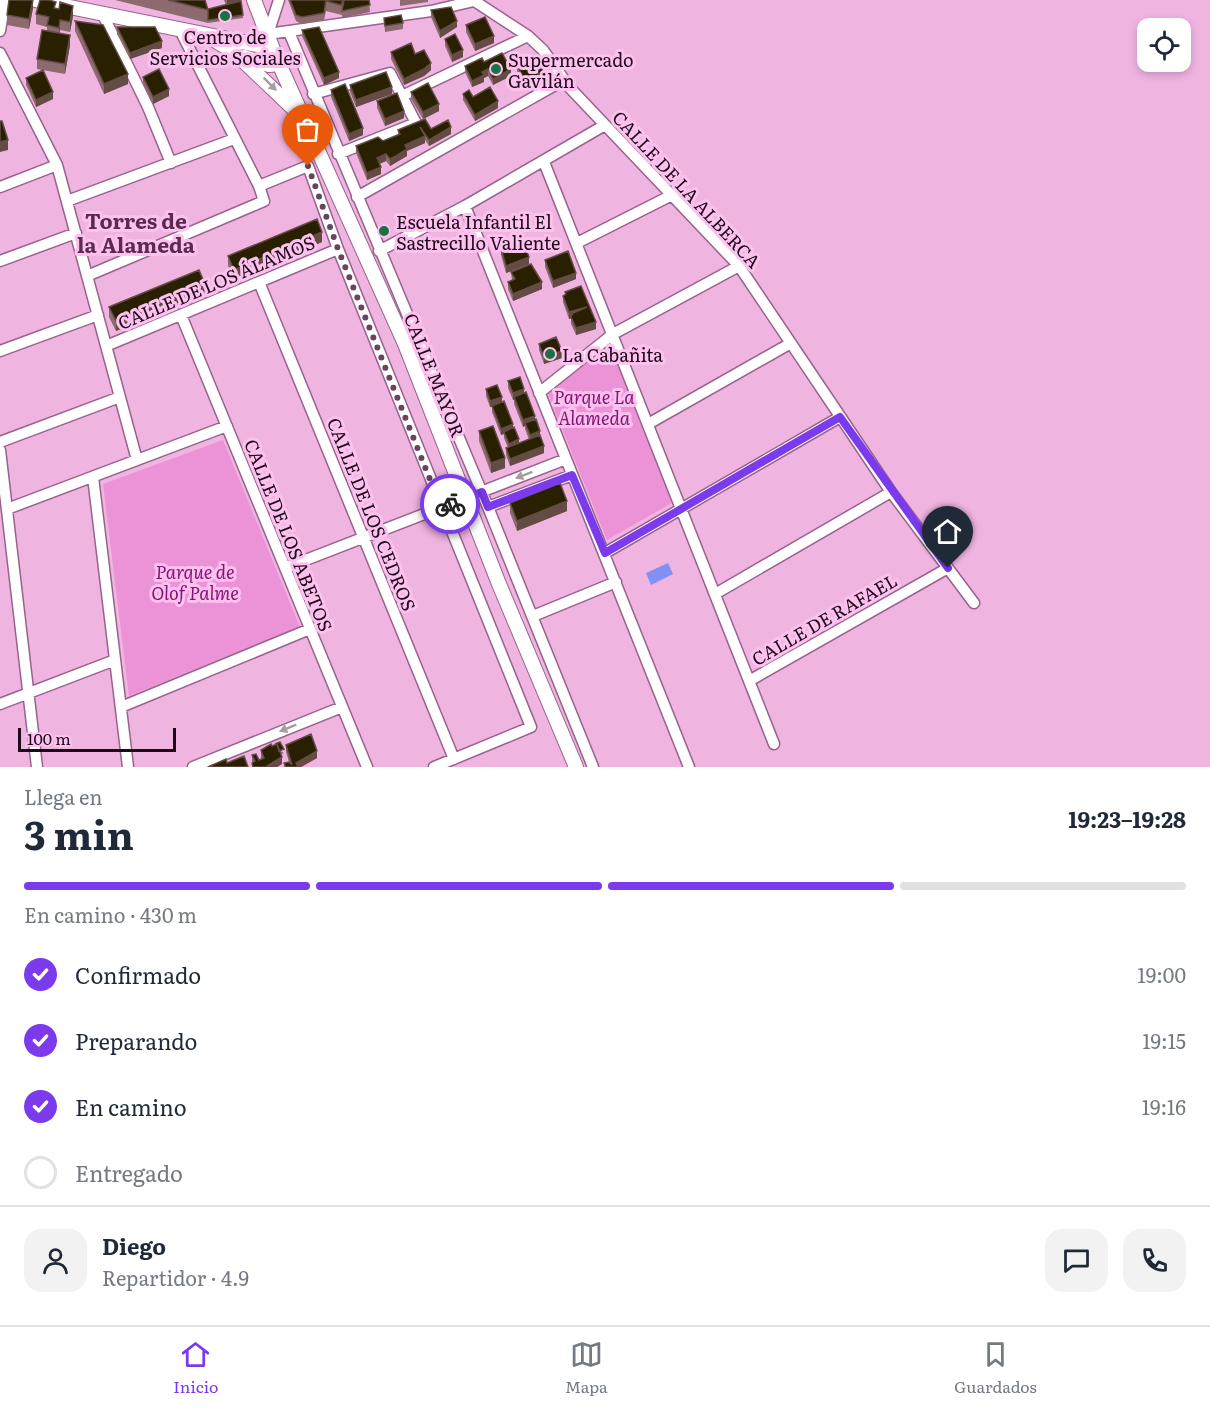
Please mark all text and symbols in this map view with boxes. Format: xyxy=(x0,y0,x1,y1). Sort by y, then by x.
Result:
marker: Centro de Servicios Sociales xyxy=(218,9,232,23)
map controls xyxy=(1137,18,1191,72)
button: locate xyxy=(1137,18,1191,72)
place label: Centro de Servicios Sociales xyxy=(149,23,301,71)
place label: Supermercado Gavilán xyxy=(508,46,634,94)
marker: Supermercado Gavilán xyxy=(489,62,503,76)
one-way arrow xyxy=(262,76,276,90)
pin xyxy=(282,104,333,166)
street label: CALLE DE LA ALBERCA xyxy=(607,104,767,274)
icon: bag xyxy=(291,113,324,146)
district label: Torres de la Alameda xyxy=(77,204,196,259)
place label: Escuela Infantil El Sastrecillo Valiente xyxy=(396,208,560,256)
marker: Escuela Infantil El Sastrecillo Valiente xyxy=(377,224,391,238)
street label: CALLE DE LOS ÁLAMOS xyxy=(113,228,319,336)
street label: CALLE MAYOR xyxy=(398,309,472,441)
place label: La Cabañita xyxy=(562,341,663,368)
marker: La Cabañita xyxy=(543,347,557,361)
park label: Parque La Alameda xyxy=(553,383,635,431)
street label: CALLE DE LOS CEDROS xyxy=(321,413,423,615)
street label: CALLE DE LOS ABETOS xyxy=(238,435,340,635)
one-way arrow xyxy=(515,471,533,481)
courier xyxy=(420,474,480,534)
icon: bike xyxy=(434,488,467,521)
pin xyxy=(922,506,973,568)
icon: home xyxy=(931,515,964,548)
park label: Parque de Olof Palme xyxy=(151,558,239,606)
street label: CALLE DE RAFAEL xyxy=(746,566,902,672)
one-way arrow xyxy=(279,724,297,734)
scale bar xyxy=(18,725,176,752)
text: 100 m xyxy=(27,726,71,750)
text: Llega en xyxy=(24,781,102,811)
text: 19:23–19:28 xyxy=(1068,802,1186,835)
text: 3 min xyxy=(24,804,134,862)
text: En camino · 430 m xyxy=(24,899,197,929)
icon: check xyxy=(24,958,57,991)
text: Confirmado xyxy=(75,958,201,991)
text: 19:00 xyxy=(1138,959,1186,989)
icon: check xyxy=(24,1024,57,1057)
text: Preparando xyxy=(75,1024,197,1057)
text: 19:15 xyxy=(1142,1025,1186,1055)
icon: check xyxy=(24,1090,57,1123)
text: En camino xyxy=(75,1090,187,1123)
text: 19:16 xyxy=(1142,1091,1186,1121)
text: Entregado xyxy=(75,1156,183,1189)
button: person xyxy=(24,1229,87,1292)
text: Diego xyxy=(102,1229,166,1262)
button: chat xyxy=(1045,1229,1108,1292)
button: phone xyxy=(1123,1229,1186,1292)
text: Repartidor · 4.9 xyxy=(102,1262,249,1292)
tab: Inicio xyxy=(173,1338,218,1398)
tab: Mapa xyxy=(565,1338,608,1398)
tab: Guardados xyxy=(954,1338,1037,1398)

